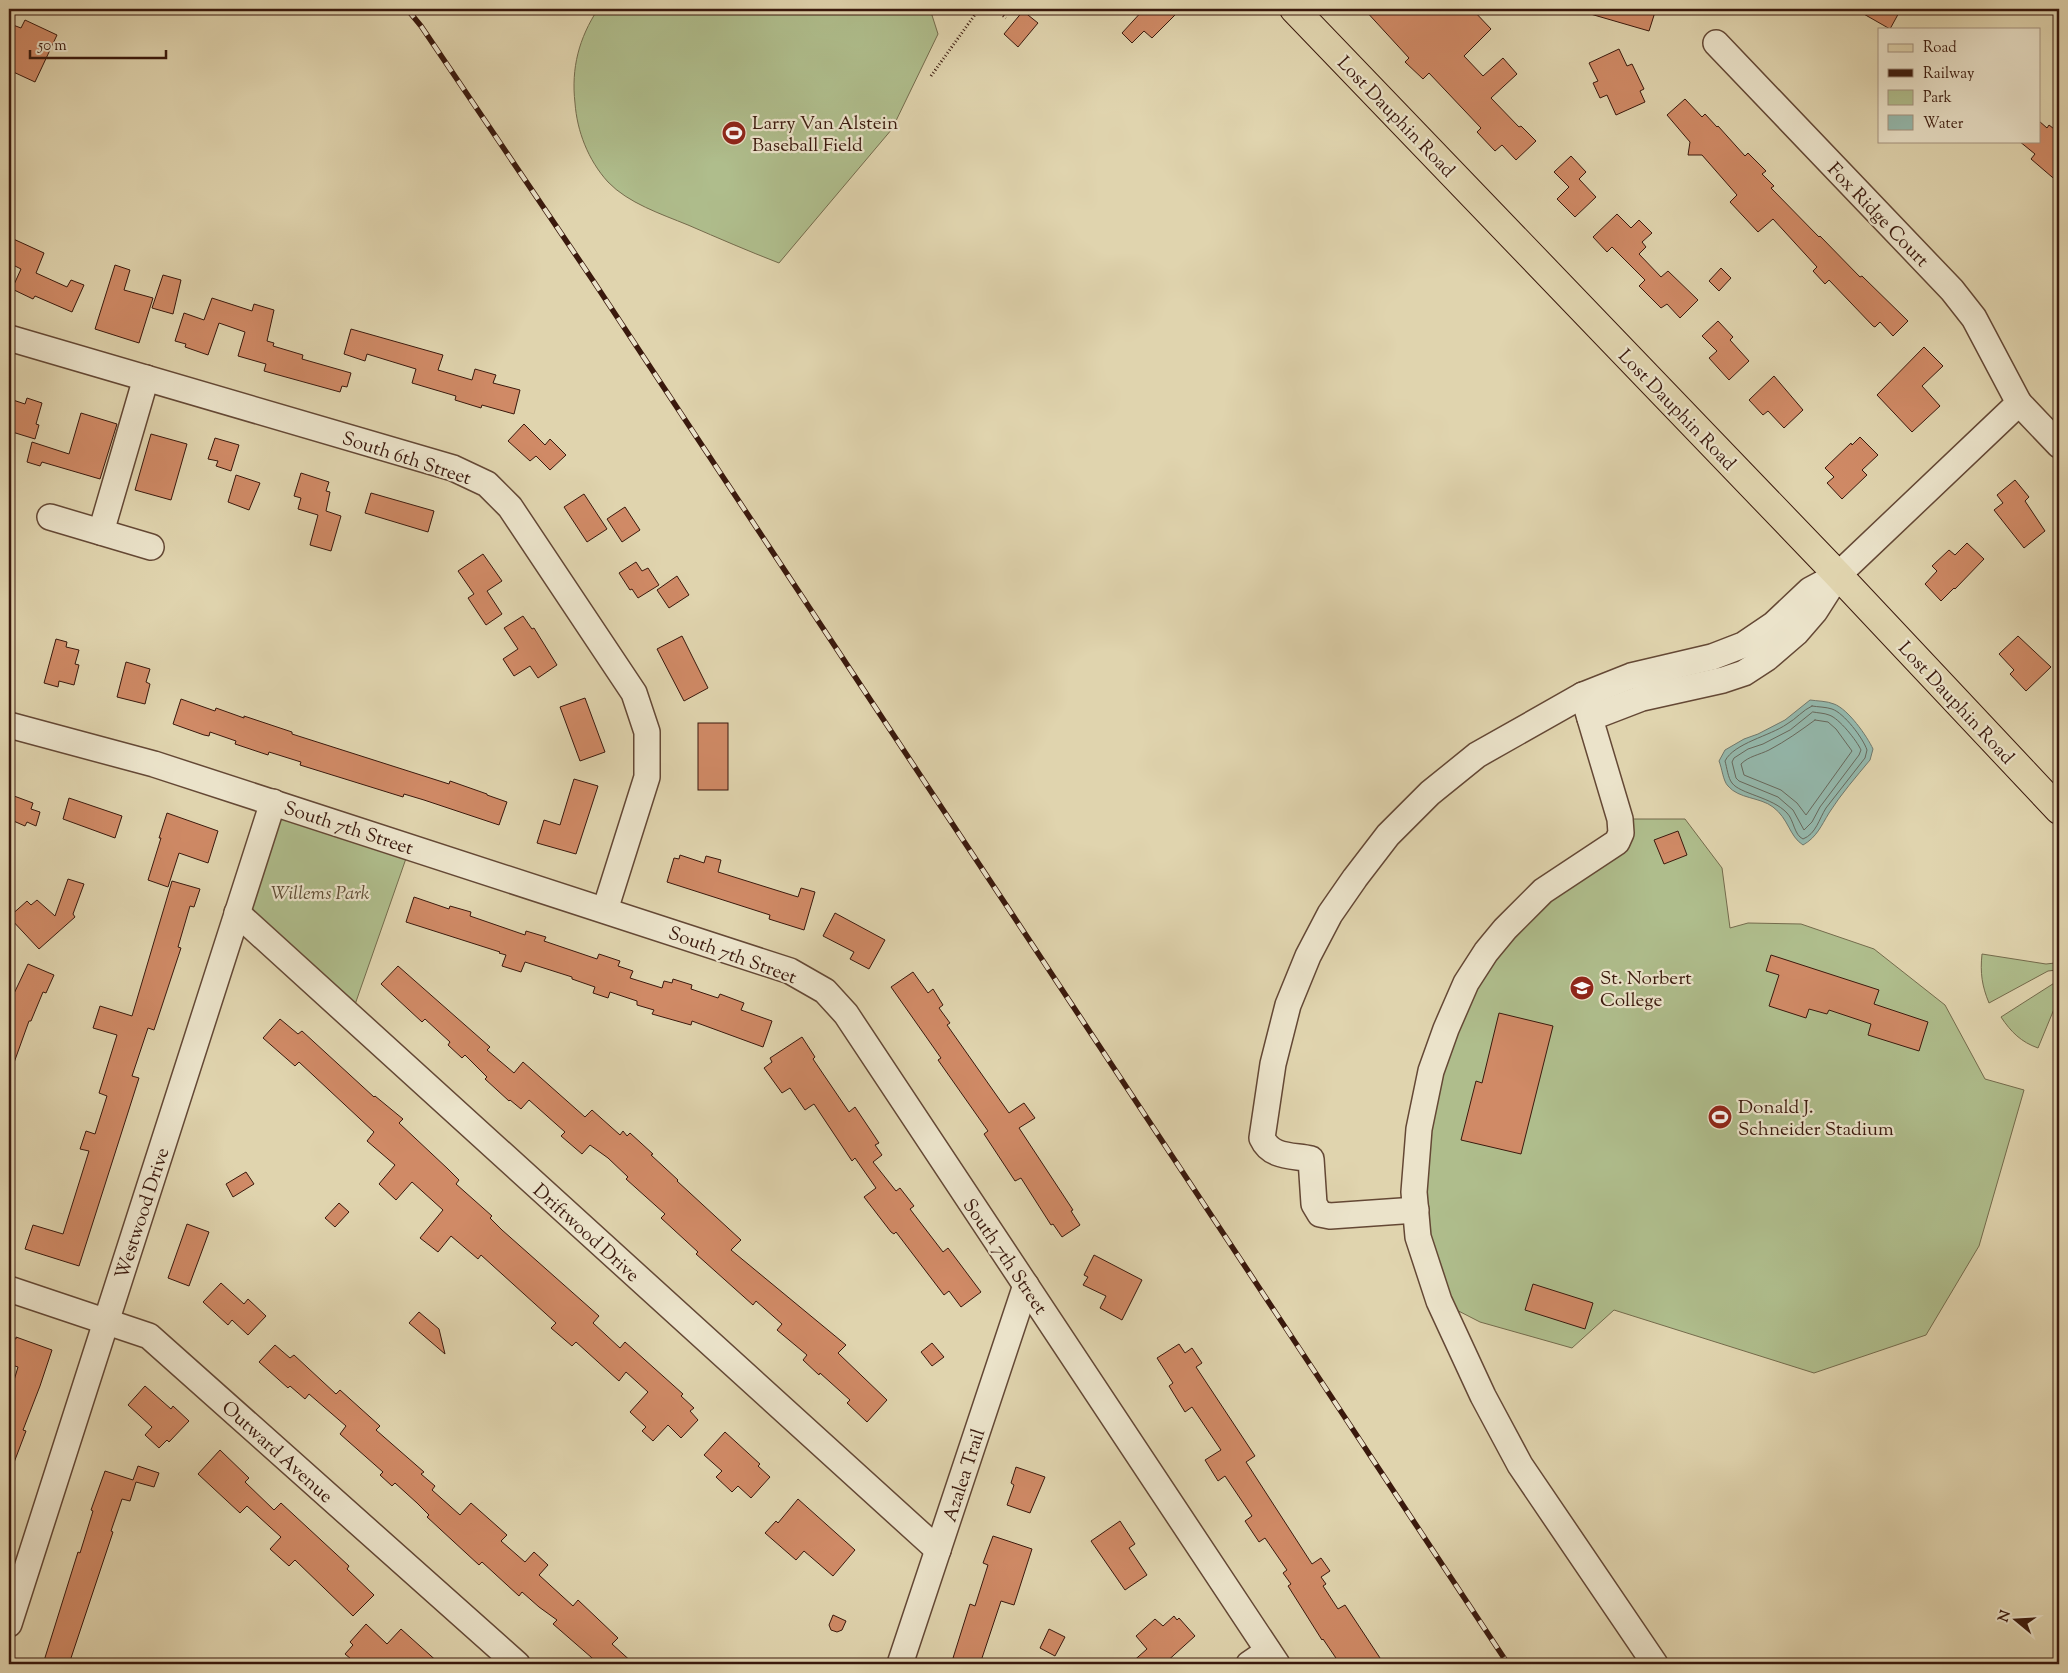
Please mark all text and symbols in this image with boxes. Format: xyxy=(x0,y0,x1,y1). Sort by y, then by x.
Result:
scale bar xyxy=(30,28,166,60)
legend xyxy=(1878,28,2040,142)
text: 50 m xyxy=(37,36,67,57)
text: Road xyxy=(1923,38,1957,59)
street label: Lost Dauphin Road xyxy=(1330,51,1460,185)
text: Railway xyxy=(1923,64,1975,85)
text: Park xyxy=(1923,88,1952,109)
place label: Larry Van Alstein Baseball Field xyxy=(752,111,898,160)
text: Water xyxy=(1923,114,1964,135)
sports icon: Larry Van Alstein Baseball Field xyxy=(721,120,747,146)
street label: Fox Ridge Court xyxy=(1820,157,1935,274)
street label: Lost Dauphin Road xyxy=(1611,344,1741,478)
street label: South 6th Street xyxy=(338,426,475,493)
street label: Lost Dauphin Road xyxy=(1891,636,2020,771)
street label: South 7th Street xyxy=(280,796,417,863)
park label: Willems Park xyxy=(271,881,370,908)
street label: South 7th Street xyxy=(664,921,800,992)
place label: St. Norbert College xyxy=(1600,966,1692,1015)
school or university icon: St. Norbert College xyxy=(1569,975,1595,1001)
place label: Donald J. Schneider Stadium xyxy=(1738,1095,1894,1144)
sports icon: Donald J. Schneider Stadium xyxy=(1707,1104,1733,1130)
street label: Westwood Drive xyxy=(109,1144,177,1283)
street label: Driftwood Drive xyxy=(526,1178,645,1289)
street label: South 7th Street xyxy=(955,1194,1053,1321)
street label: Outward Avenue xyxy=(215,1395,338,1510)
street label: Azalea Trail xyxy=(938,1426,993,1526)
north arrow xyxy=(1990,1596,2040,1646)
text: N xyxy=(1994,1608,2017,1625)

